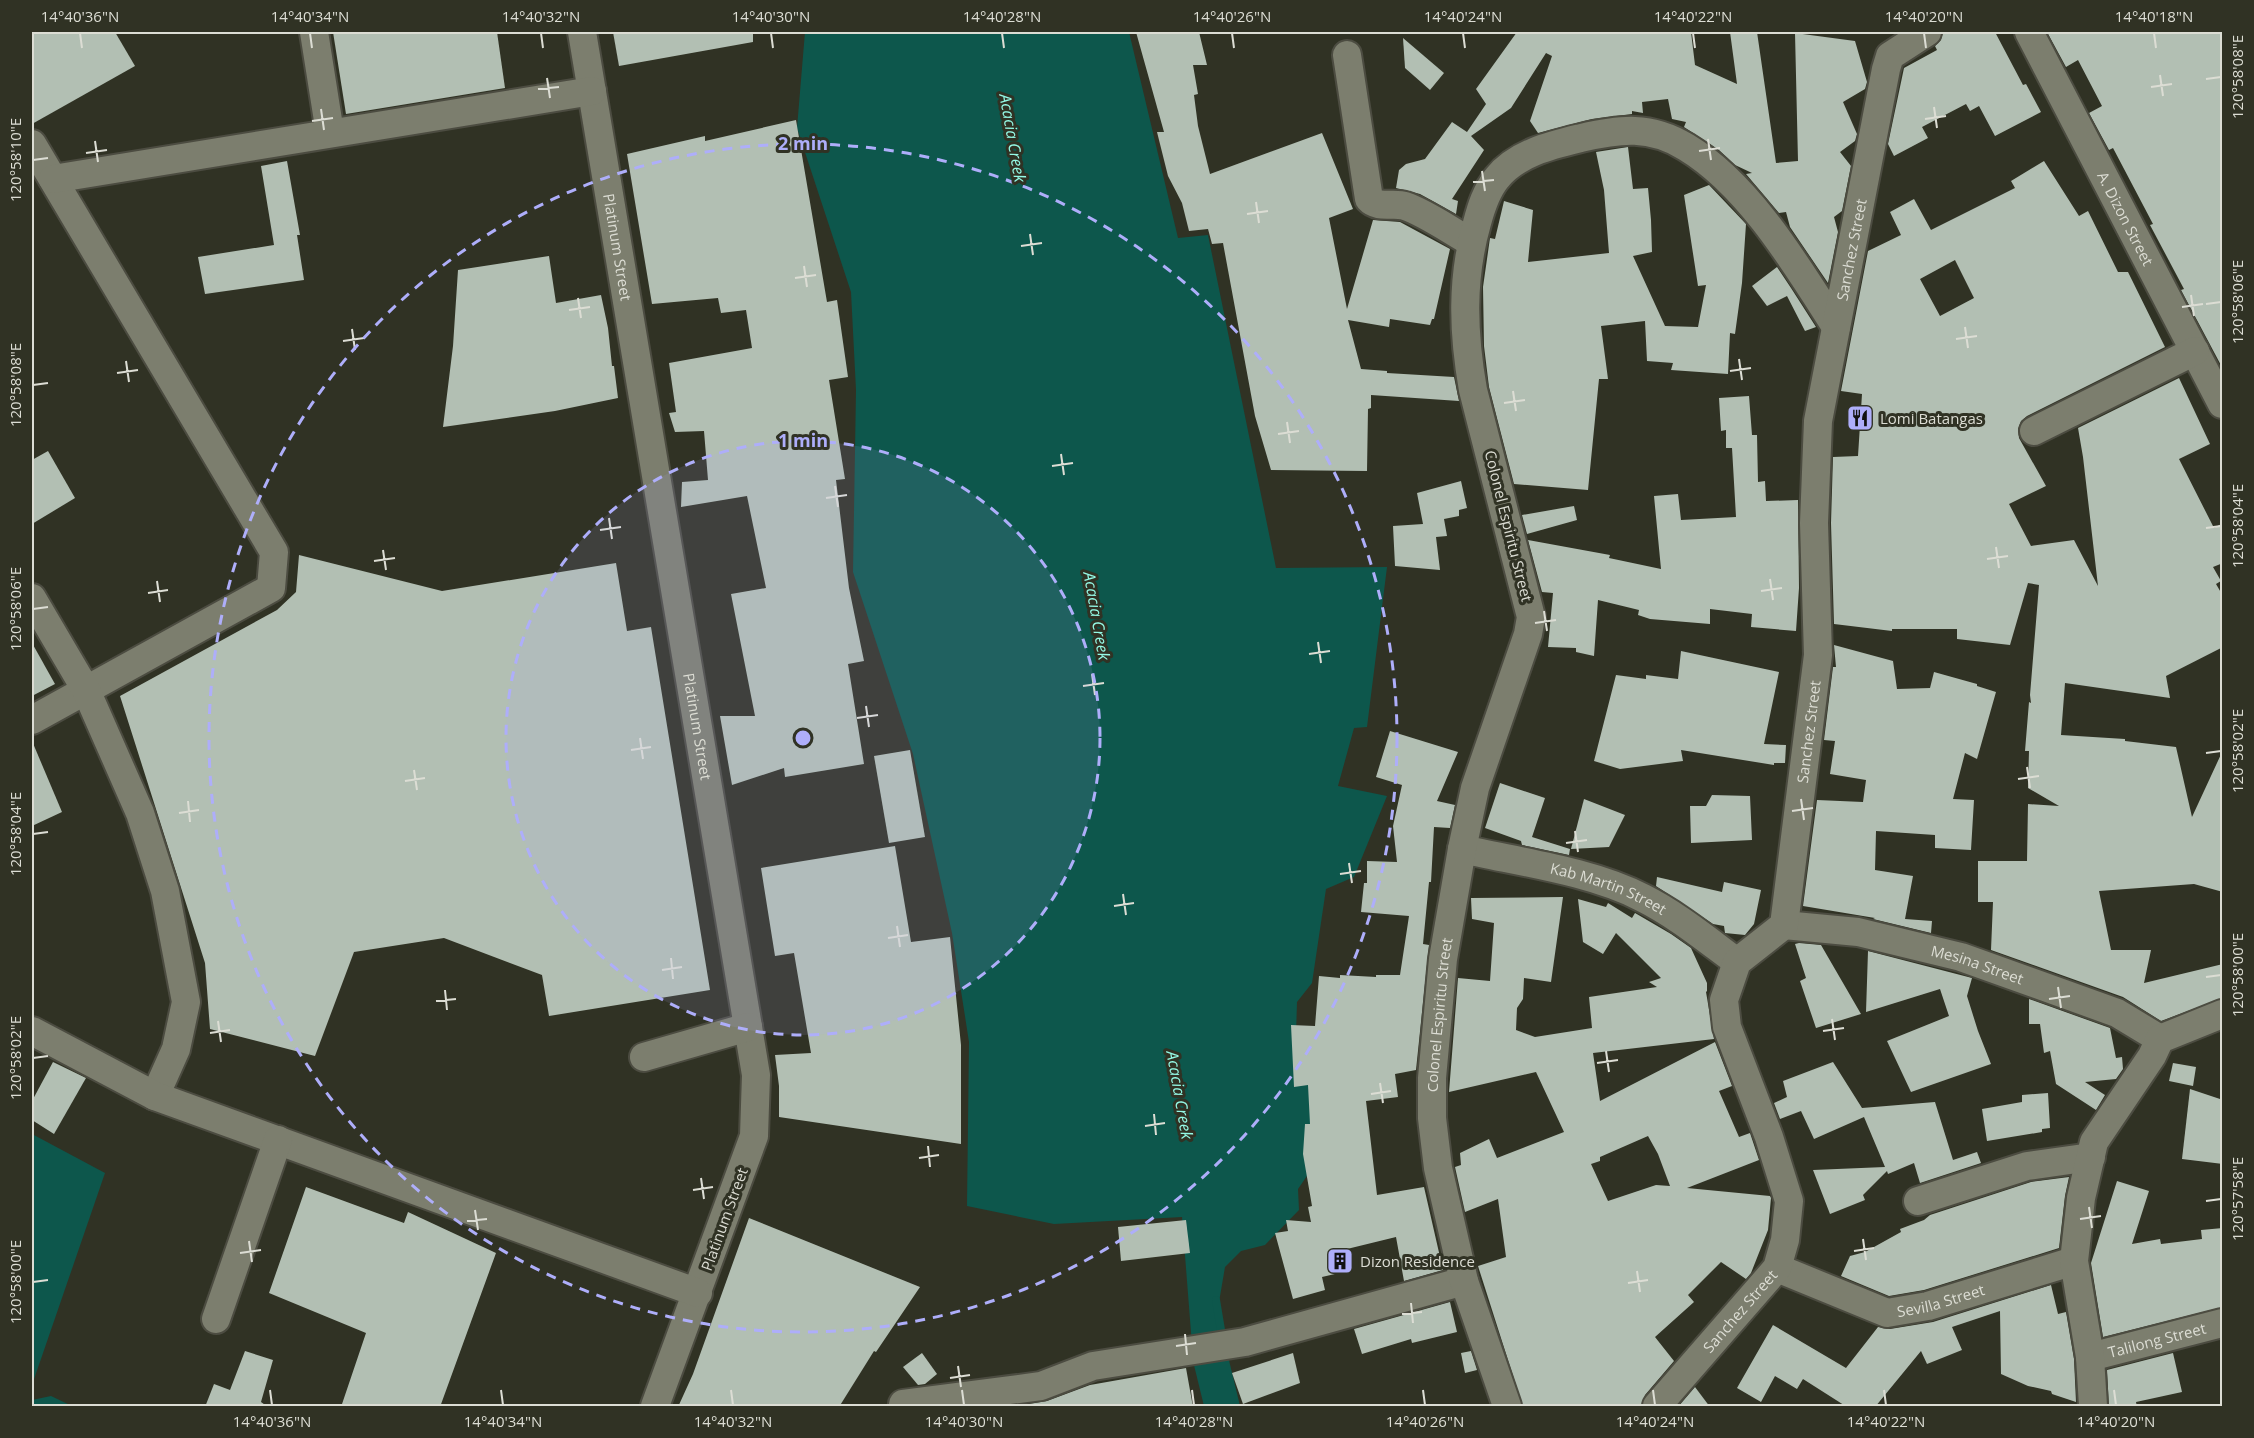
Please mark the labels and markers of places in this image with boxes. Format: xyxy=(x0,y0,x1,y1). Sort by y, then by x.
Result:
restaurant icon: Lomi Batangas xyxy=(1845,403,1875,433)
place label: Lomi Batangas xyxy=(1880,408,1983,428)
centre of rings xyxy=(793,728,813,748)
building icon: Dizon Residence xyxy=(1325,1246,1355,1276)
place label: Dizon Residence xyxy=(1360,1251,1475,1271)

